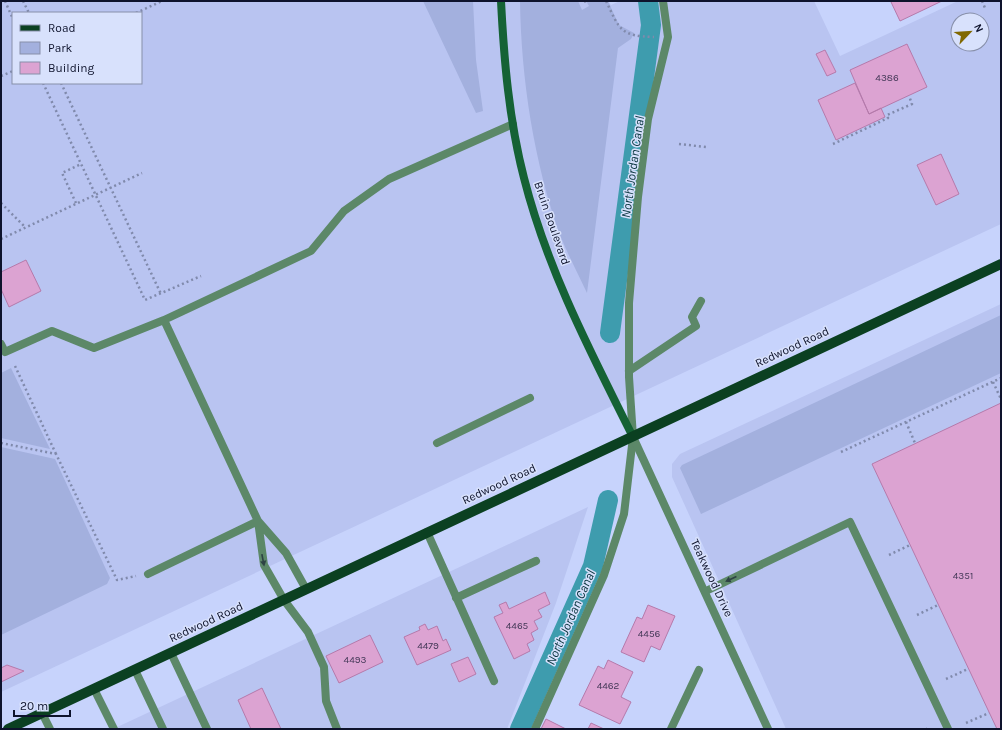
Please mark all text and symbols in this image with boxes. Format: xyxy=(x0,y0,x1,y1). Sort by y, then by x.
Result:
legend xyxy=(12,12,142,84)
north arrow xyxy=(950,12,990,52)
text: Road xyxy=(48,21,76,35)
text: N xyxy=(971,22,986,34)
text: Park xyxy=(48,41,73,55)
text: Building xyxy=(48,61,95,75)
house number: 4386 xyxy=(875,72,899,84)
water label: North Jordan Canal xyxy=(618,115,647,219)
street label: Bruin Boulevard xyxy=(531,179,573,267)
street label: Redwood Road xyxy=(753,324,831,370)
street label: Redwood Road xyxy=(460,461,538,507)
street label: Teakwood Drive xyxy=(688,537,736,619)
one-way arrow xyxy=(261,554,267,566)
water label: North Jordan Canal xyxy=(543,567,598,667)
house number: 4351 xyxy=(953,570,973,582)
one-way arrow xyxy=(725,576,736,582)
street label: Redwood Road xyxy=(167,599,245,645)
house number: 4465 xyxy=(506,620,529,632)
house number: 4456 xyxy=(638,628,661,640)
house number: 4479 xyxy=(417,640,439,652)
house number: 4493 xyxy=(344,654,367,666)
house number: 4462 xyxy=(597,680,620,692)
scale bar xyxy=(14,692,70,718)
text: 20 m xyxy=(20,699,48,713)

